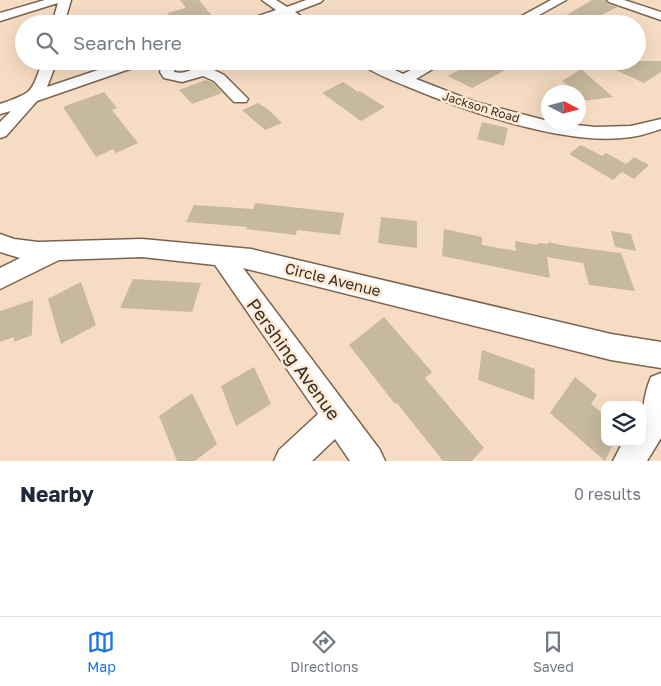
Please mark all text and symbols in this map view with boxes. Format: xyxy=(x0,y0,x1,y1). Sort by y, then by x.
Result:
search box xyxy=(15,15,646,70)
icon: search xyxy=(33,29,61,57)
text: Search here xyxy=(73,31,182,54)
north arrow xyxy=(541,85,586,130)
street label: Jackson Road xyxy=(441,88,521,126)
street label: Circle Avenue xyxy=(283,258,383,300)
street label: Pershing Avenue xyxy=(243,294,345,424)
map controls xyxy=(601,401,646,446)
button: layers xyxy=(601,401,646,446)
text: Nearby xyxy=(20,481,94,507)
text: 0 results xyxy=(574,484,641,504)
tab: Map xyxy=(87,628,116,675)
tab: Directions xyxy=(290,628,359,675)
tab: Saved xyxy=(533,628,574,675)

